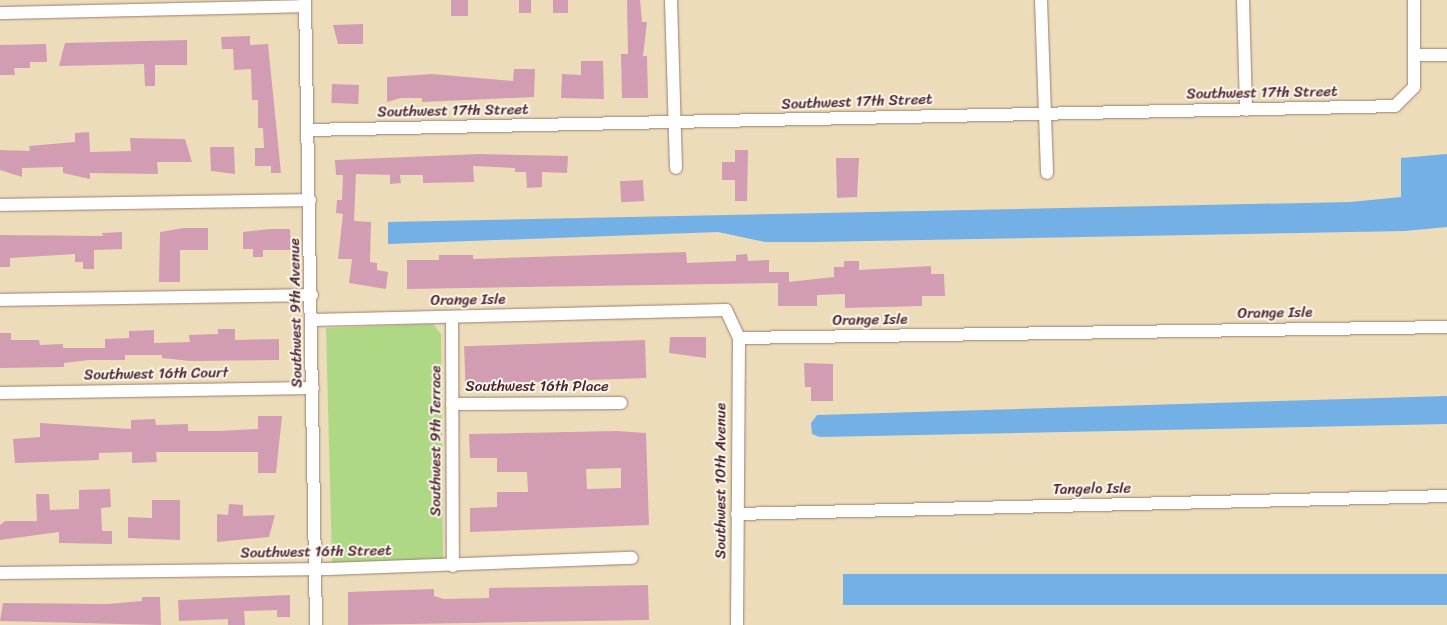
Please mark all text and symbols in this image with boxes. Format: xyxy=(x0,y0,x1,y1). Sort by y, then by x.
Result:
street label: Southwest 17th Street xyxy=(1186,83,1338,103)
street label: Southwest 17th Street xyxy=(781,90,933,114)
street label: Southwest 17th Street xyxy=(377,101,529,121)
street label: Southwest 9th Avenue xyxy=(286,238,306,388)
street label: Orange Isle xyxy=(430,290,506,310)
street label: Orange Isle xyxy=(1237,303,1313,323)
street label: Orange Isle xyxy=(832,310,908,330)
street label: Southwest 16th Court xyxy=(83,364,229,384)
street label: Southwest 9th Terrace xyxy=(427,365,445,517)
street label: Southwest 16th Place xyxy=(465,378,609,396)
street label: Southwest 10th Avenue xyxy=(712,403,730,559)
street label: Tangelo Isle xyxy=(1053,479,1131,499)
street label: Southwest 16th Street xyxy=(240,542,392,562)

